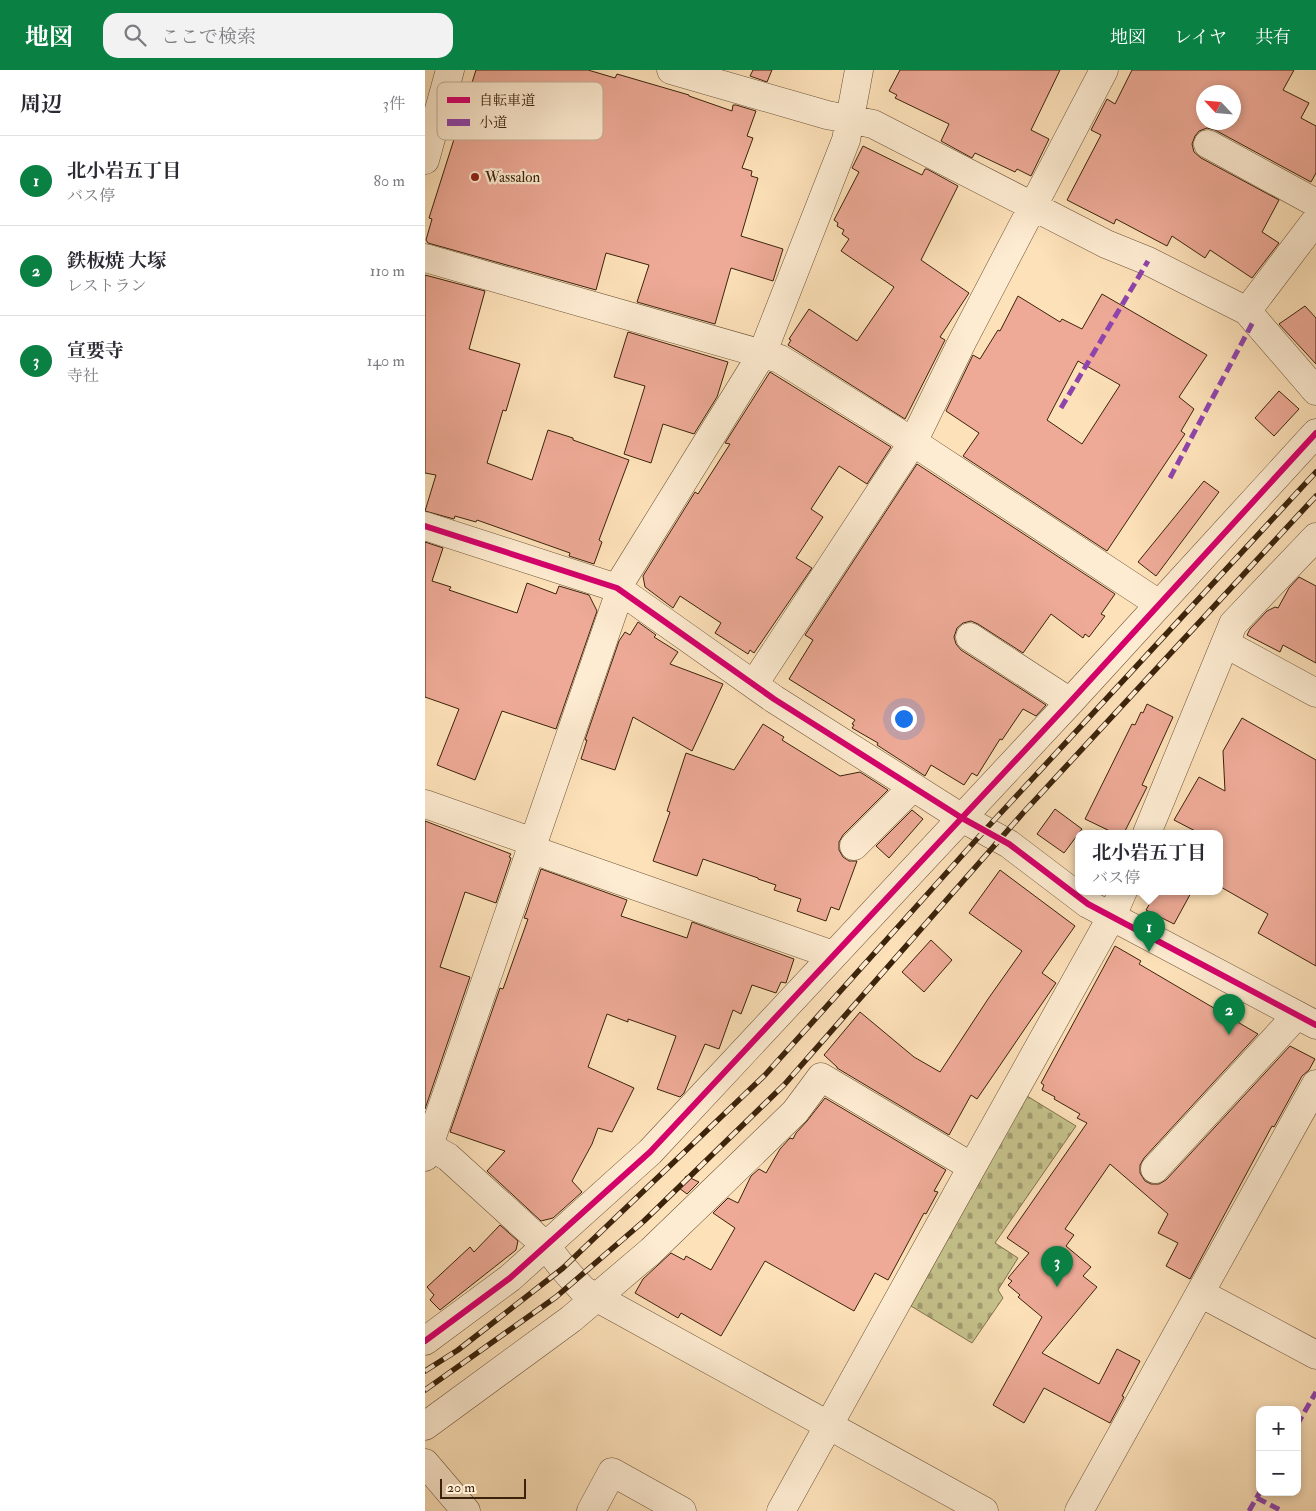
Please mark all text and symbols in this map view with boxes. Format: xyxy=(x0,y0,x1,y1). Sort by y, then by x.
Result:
search box xyxy=(103,13,453,58)
icon: search xyxy=(121,21,149,49)
text: 地図 xyxy=(25,22,73,53)
text: ここで検索 xyxy=(161,25,256,49)
text: 地図 xyxy=(1110,26,1146,49)
text: レイヤ xyxy=(1174,26,1227,49)
text: 共有 xyxy=(1255,26,1291,49)
legend xyxy=(437,82,603,140)
north arrow xyxy=(1196,85,1241,130)
text: 周辺 xyxy=(20,91,62,118)
text: 自転車道 xyxy=(479,92,535,109)
text: 3件 xyxy=(383,94,405,114)
text: 小道 xyxy=(479,114,507,131)
text: 北小岩五丁目 xyxy=(67,159,181,183)
place label: Wassalon xyxy=(484,168,541,187)
text: 1 xyxy=(33,171,39,191)
text: 80 m xyxy=(374,171,405,191)
marker: Wassalon xyxy=(469,171,481,183)
text: バス停 xyxy=(67,186,115,206)
text: 鉄板焼 大塚 xyxy=(67,249,166,273)
text: 2 xyxy=(32,261,40,281)
text: 110 m xyxy=(370,261,405,281)
text: レストラン xyxy=(67,276,147,296)
text: 宣要寺 xyxy=(67,339,124,363)
text: 3 xyxy=(33,351,39,371)
text: 140 m xyxy=(367,351,405,371)
text: 寺社 xyxy=(67,366,99,386)
your location xyxy=(891,706,917,732)
popup xyxy=(1075,830,1223,895)
text: 北小岩五丁目 xyxy=(1092,841,1206,865)
text: バス停 xyxy=(1092,868,1140,888)
pin: 1 xyxy=(1133,911,1165,952)
pin: 2 xyxy=(1213,994,1245,1035)
pin: 3 xyxy=(1041,1246,1073,1287)
map controls xyxy=(1256,1406,1301,1496)
button: + xyxy=(1256,1406,1301,1451)
button: − xyxy=(1256,1451,1301,1496)
scale bar xyxy=(440,1476,526,1499)
text: 20 m xyxy=(447,1479,475,1496)

